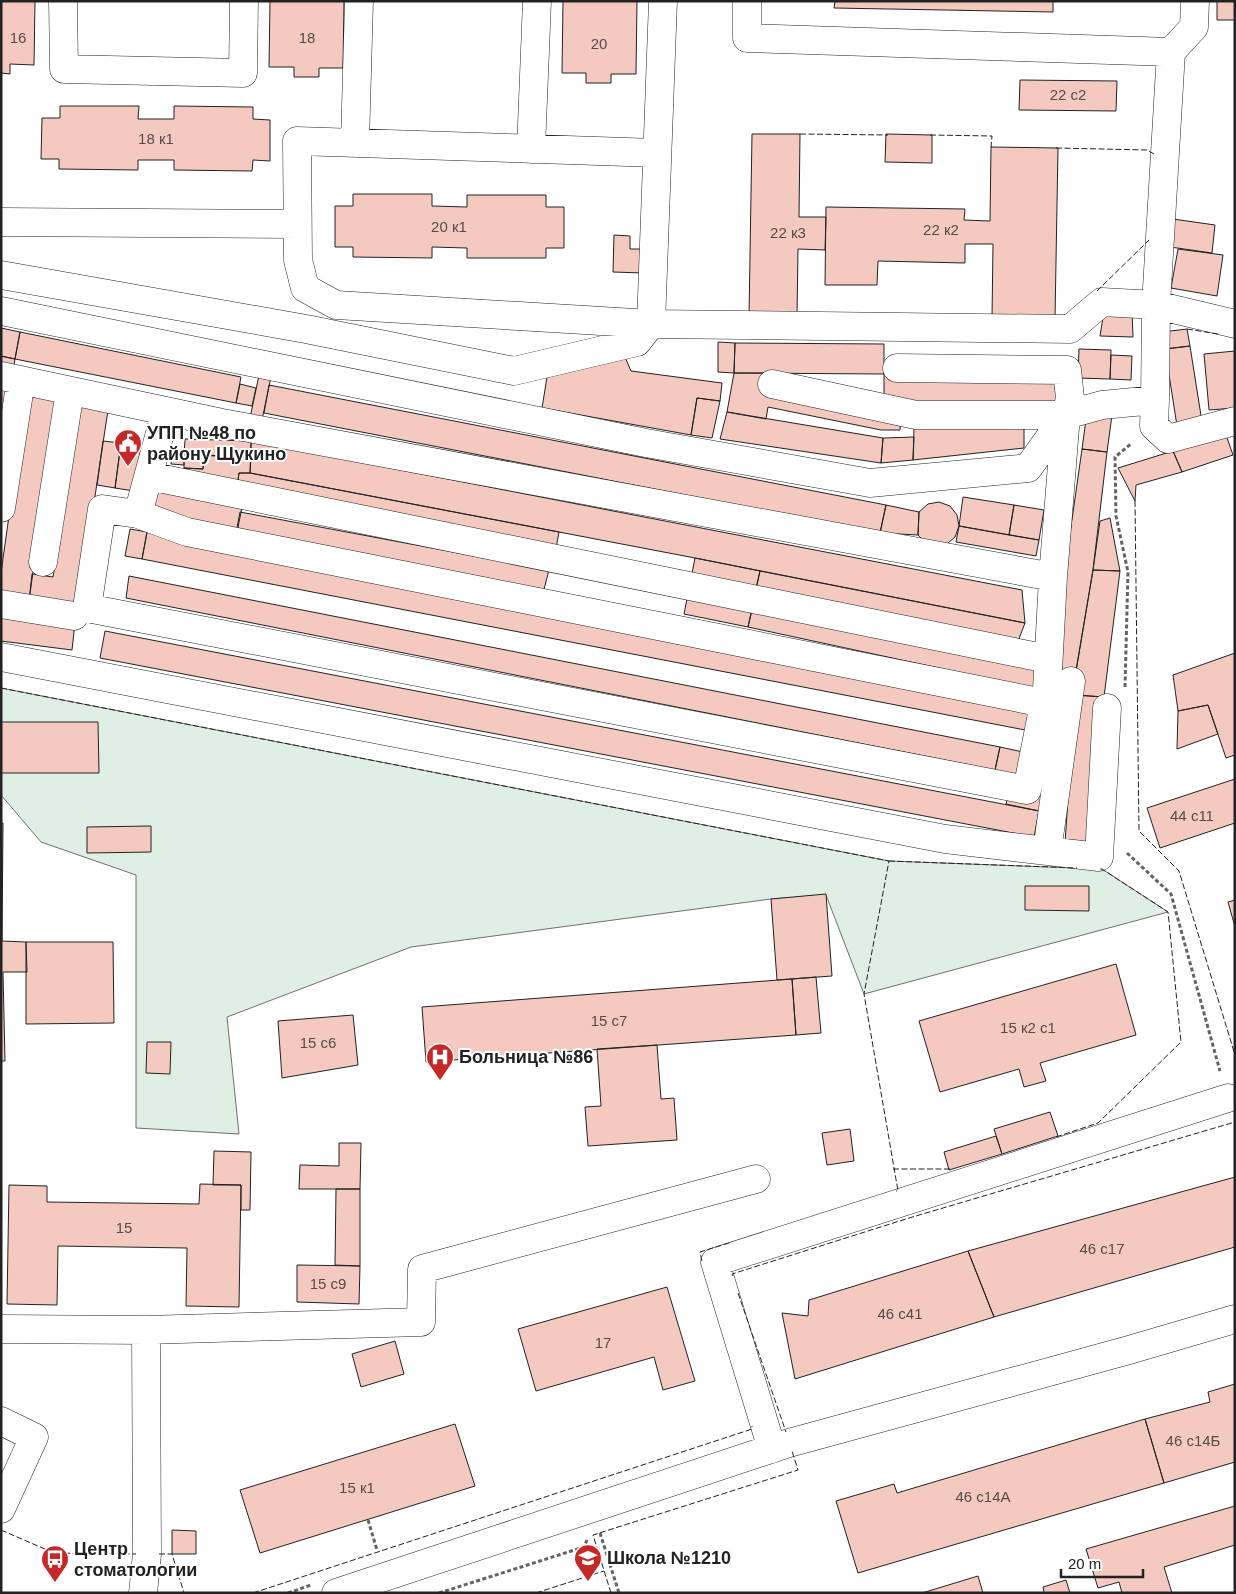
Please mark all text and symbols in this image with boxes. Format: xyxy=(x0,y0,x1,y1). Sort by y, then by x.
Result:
house number: 16 xyxy=(10,29,26,46)
house number: 18 xyxy=(299,29,315,46)
house number: 20 xyxy=(591,35,607,52)
house number: 22 с2 xyxy=(1050,86,1086,103)
house number: 18 к1 xyxy=(138,130,174,147)
house number: 20 к1 xyxy=(431,218,467,235)
house number: 22 к2 xyxy=(923,221,959,238)
house number: 22 к3 xyxy=(770,224,806,241)
place label: УПП №48 по району Щукино xyxy=(147,423,286,464)
public building icon: УПП №48 по району Щукино xyxy=(113,428,143,467)
house number: 44 с11 xyxy=(1170,807,1214,824)
house number: 15 с7 xyxy=(591,1012,627,1029)
house number: 15 к2 с1 xyxy=(1000,1019,1056,1036)
house number: 15 с6 xyxy=(300,1034,336,1051)
hospital icon: Больница №86 xyxy=(425,1042,455,1081)
place label: Больница №86 xyxy=(459,1047,593,1067)
house number: 15 xyxy=(116,1219,132,1236)
house number: 46 с17 xyxy=(1079,1240,1125,1257)
house number: 15 с9 xyxy=(310,1275,346,1292)
house number: 46 с41 xyxy=(877,1305,923,1322)
house number: 17 xyxy=(595,1334,611,1351)
house number: 46 с14Б xyxy=(1166,1432,1221,1449)
house number: 15 к1 xyxy=(339,1479,375,1496)
house number: 46 с14А xyxy=(955,1488,1011,1505)
place label: Центр стоматологии xyxy=(74,1539,197,1580)
school or university icon: Школа №1210 xyxy=(573,1543,603,1582)
bus stop icon: Центр стоматологии xyxy=(40,1544,70,1583)
scale bar xyxy=(1061,1546,1144,1578)
place label: Школа №1210 xyxy=(607,1548,731,1568)
text: 20 m xyxy=(1068,1555,1101,1572)

